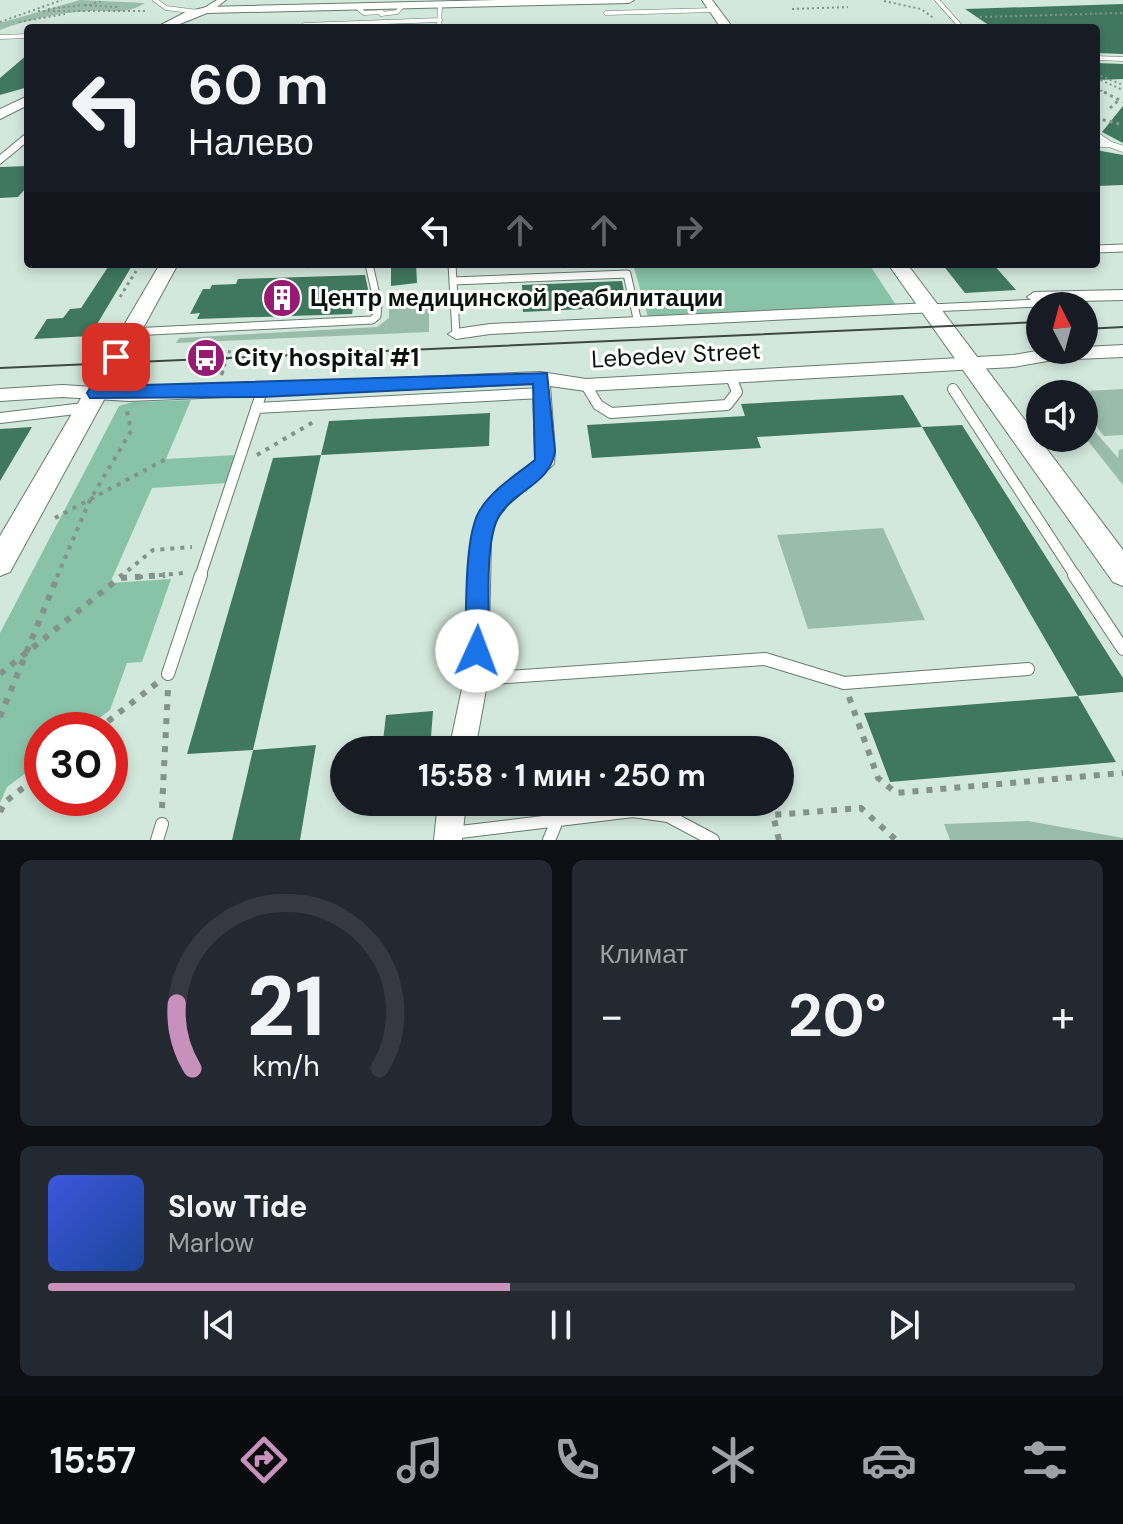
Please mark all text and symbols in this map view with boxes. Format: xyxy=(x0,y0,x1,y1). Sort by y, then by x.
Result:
text: 60 m xyxy=(188,48,329,121)
icon: left xyxy=(56,56,160,160)
text: Налево xyxy=(188,119,314,166)
icon: left xyxy=(414,208,458,252)
icon: ahead xyxy=(498,208,542,252)
icon: ahead xyxy=(582,208,626,252)
icon: right xyxy=(666,208,710,252)
building icon: Центр медицинской реабилитации xyxy=(261,277,303,319)
place label: Центр медицинской реабилитации xyxy=(310,282,723,313)
north arrow xyxy=(1026,292,1098,364)
map controls xyxy=(1026,292,1098,452)
pin xyxy=(82,323,150,391)
icon: arrive xyxy=(94,335,138,379)
street label: Lebedev Street xyxy=(590,335,762,374)
bus stop icon: City hospital #1 xyxy=(185,337,227,379)
place label: City hospital #1 xyxy=(234,342,419,373)
button: sound xyxy=(1026,380,1098,452)
position arrow xyxy=(435,609,519,693)
speed limit sign: 30 xyxy=(24,712,128,816)
text: 15:58 · 1 мин · 250 m xyxy=(418,756,706,795)
text: Климат xyxy=(600,937,688,971)
text: 21 xyxy=(247,952,325,1061)
text: 20° xyxy=(788,976,886,1055)
text: − xyxy=(600,987,624,1045)
text: + xyxy=(1051,987,1075,1045)
text: km/h xyxy=(252,1048,320,1085)
text: Slow Tide xyxy=(168,1187,307,1226)
text: Marlow xyxy=(168,1226,254,1260)
icon: previous xyxy=(197,1303,241,1347)
icon: pause xyxy=(539,1303,583,1347)
icon: next xyxy=(882,1303,926,1347)
icon: directions xyxy=(236,1432,292,1488)
icon: music xyxy=(392,1432,448,1488)
icon: phone xyxy=(549,1432,605,1488)
icon: climate xyxy=(705,1432,761,1488)
icon: car xyxy=(861,1432,917,1488)
icon: filters xyxy=(1017,1432,1073,1488)
text: 15:57 xyxy=(50,1437,136,1484)

